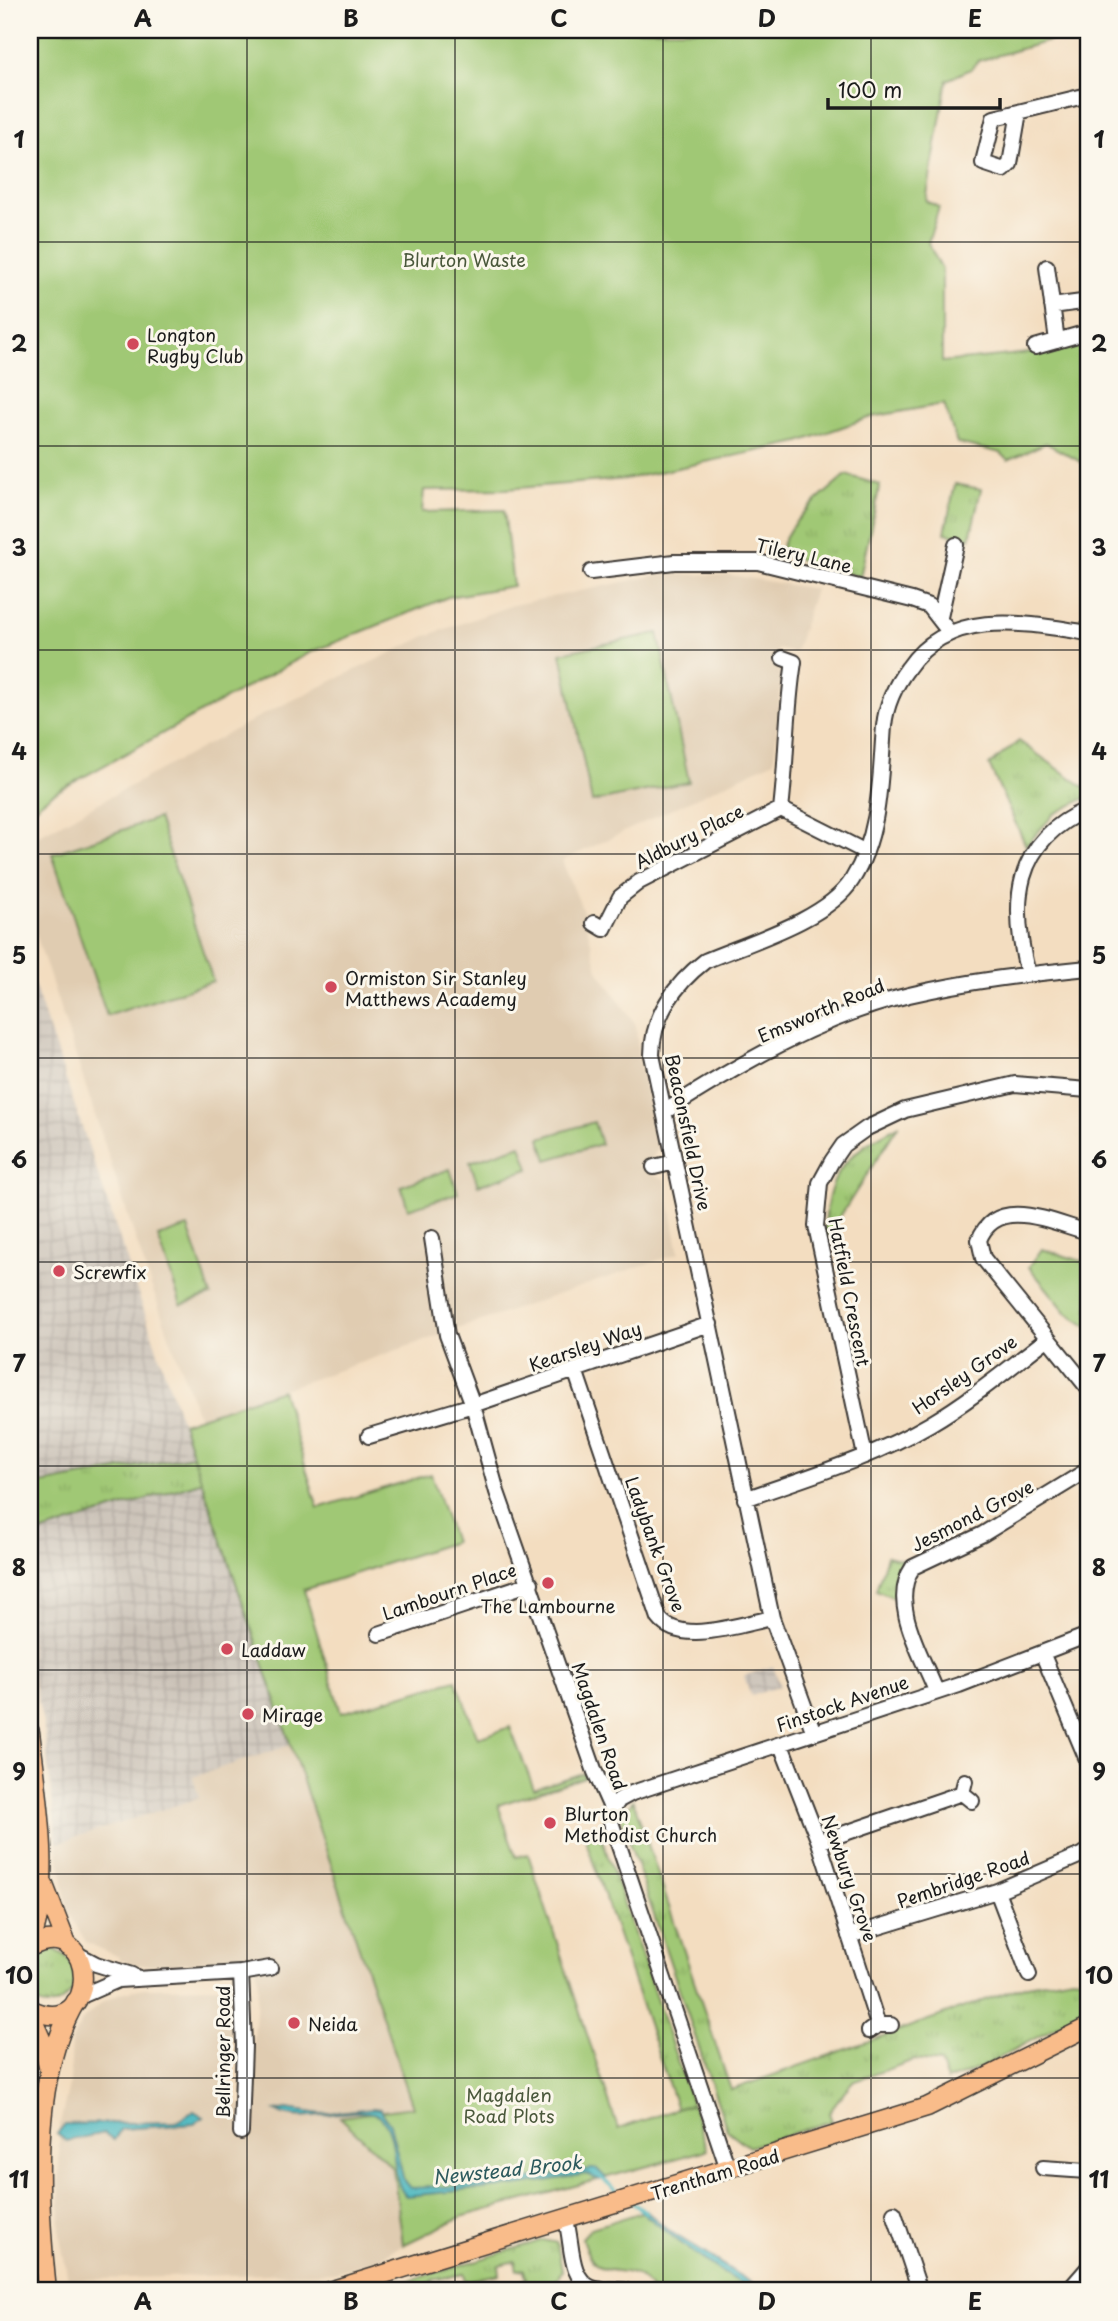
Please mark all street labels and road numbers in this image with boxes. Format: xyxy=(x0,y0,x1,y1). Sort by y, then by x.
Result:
street label: Tilery Lane xyxy=(753,531,855,579)
street label: Aldbury Place xyxy=(630,797,748,875)
street label: Emsworth Road xyxy=(753,971,889,1049)
street label: Beaconsfield Drive xyxy=(659,1051,719,1213)
street label: Hatfield Crescent xyxy=(822,1215,878,1369)
street label: Kearsley Way xyxy=(525,1314,645,1378)
street label: Horsley Grove xyxy=(906,1328,1022,1420)
street label: Ladybank Grove xyxy=(619,1472,693,1616)
street label: Jesmond Grove xyxy=(906,1472,1038,1558)
street label: Lambourn Place xyxy=(379,1555,519,1627)
street label: Magdalen Road xyxy=(565,1658,635,1794)
street label: Finstock Avenue xyxy=(772,1668,912,1738)
street label: Newbury Grove xyxy=(816,1811,884,1945)
street label: Pembridge Road xyxy=(893,1844,1033,1914)
street label: Bellringer Road xyxy=(209,1985,236,2119)
street label: Trentham Road xyxy=(647,2142,783,2206)

